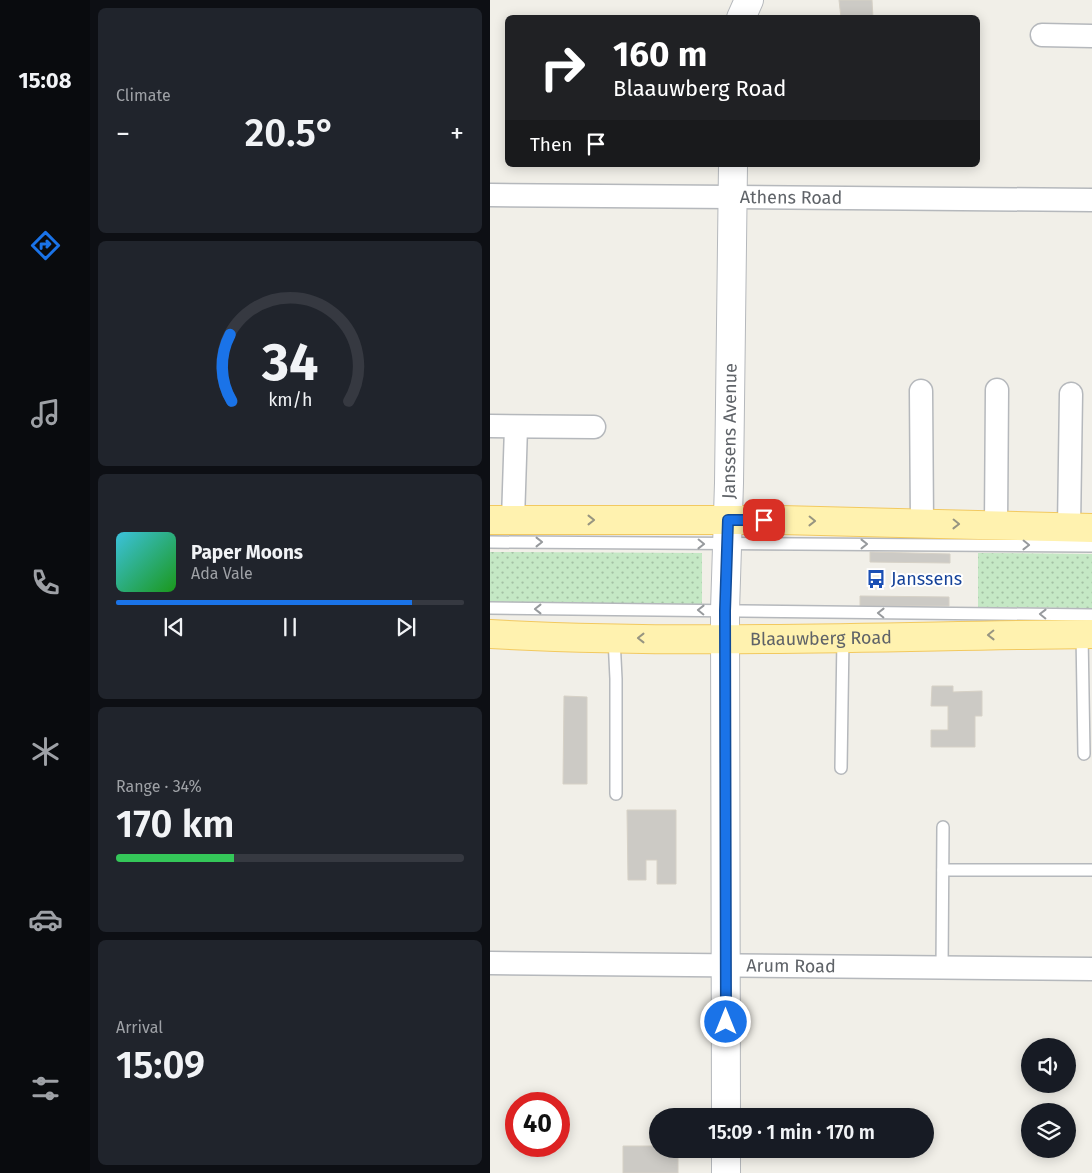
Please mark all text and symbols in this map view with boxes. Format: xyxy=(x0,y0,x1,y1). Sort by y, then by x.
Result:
text: 160 m xyxy=(613,33,707,75)
icon: right xyxy=(530,35,595,100)
text: 15:08 xyxy=(19,67,71,94)
text: Blaauwberg Road xyxy=(613,75,786,102)
text: Climate xyxy=(116,86,171,105)
text: 20.5° xyxy=(245,110,335,156)
text: − xyxy=(116,117,130,150)
text: + xyxy=(450,117,464,150)
icon: arrive xyxy=(582,130,610,158)
text: Then xyxy=(530,133,572,156)
street label: Athens Road xyxy=(740,186,842,209)
icon: directions xyxy=(28,228,63,263)
text: 34 xyxy=(261,331,318,394)
street label: Janssens Avenue xyxy=(718,363,742,499)
text: km/h xyxy=(268,389,312,411)
icon: music xyxy=(28,396,63,431)
pin xyxy=(743,499,785,541)
icon: arrive xyxy=(750,506,778,534)
one-way arrow xyxy=(588,515,595,525)
one-way arrow xyxy=(809,516,817,526)
one-way arrow xyxy=(952,519,960,529)
one-way arrow xyxy=(535,537,543,547)
one-way arrow xyxy=(697,538,705,549)
one-way arrow xyxy=(860,539,868,549)
one-way arrow xyxy=(1022,540,1030,550)
text: Paper Moons xyxy=(191,541,303,564)
text: Ada Vale xyxy=(191,564,253,583)
icon: phone xyxy=(28,565,63,600)
bus stop icon: Janssens xyxy=(865,568,887,590)
place label: Janssens xyxy=(891,568,962,590)
one-way arrow xyxy=(534,604,542,614)
one-way arrow xyxy=(697,605,704,615)
one-way arrow xyxy=(877,608,884,618)
one-way arrow xyxy=(1039,609,1047,619)
icon: previous xyxy=(160,613,188,641)
icon: pause xyxy=(276,613,304,641)
icon: next xyxy=(392,613,420,641)
street label: Blaauwberg Road xyxy=(750,626,892,650)
one-way arrow xyxy=(987,630,995,641)
one-way arrow xyxy=(637,633,644,643)
icon: climate xyxy=(28,734,63,769)
text: Range · 34% xyxy=(116,777,202,796)
text: 170 km xyxy=(116,801,235,847)
icon: car xyxy=(28,902,63,937)
street label: Arum Road xyxy=(746,955,836,977)
position arrow xyxy=(699,995,751,1047)
text: Arrival xyxy=(116,1018,163,1037)
map controls xyxy=(1021,1038,1076,1158)
button: sound xyxy=(1021,1038,1076,1093)
text: 15:09 xyxy=(116,1042,205,1088)
icon: filters xyxy=(28,1071,63,1106)
speed limit sign: 40 xyxy=(505,1092,570,1157)
button: layers xyxy=(1021,1103,1076,1158)
text: 15:09 · 1 min · 170 m xyxy=(708,1121,875,1144)

